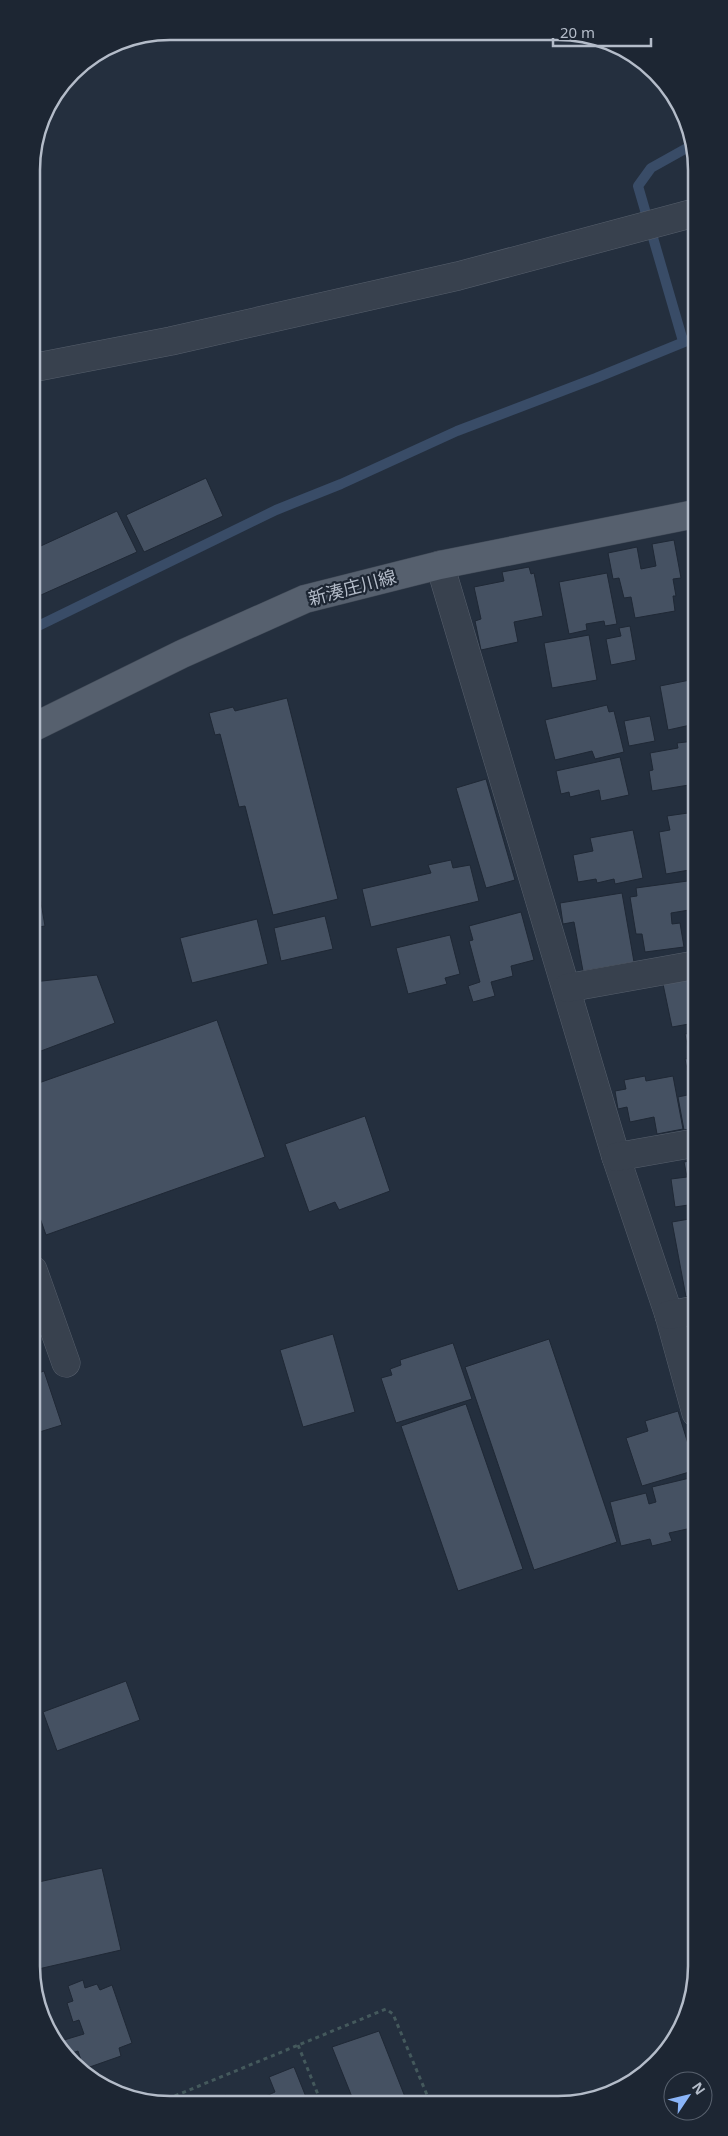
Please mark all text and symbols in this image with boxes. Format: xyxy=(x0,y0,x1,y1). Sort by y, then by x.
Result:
scale bar xyxy=(553,15,650,47)
text: 20 m xyxy=(560,22,595,42)
street label: 新湊庄川線 xyxy=(305,564,399,610)
north arrow xyxy=(663,2071,713,2121)
text: N xyxy=(688,2078,710,2098)

